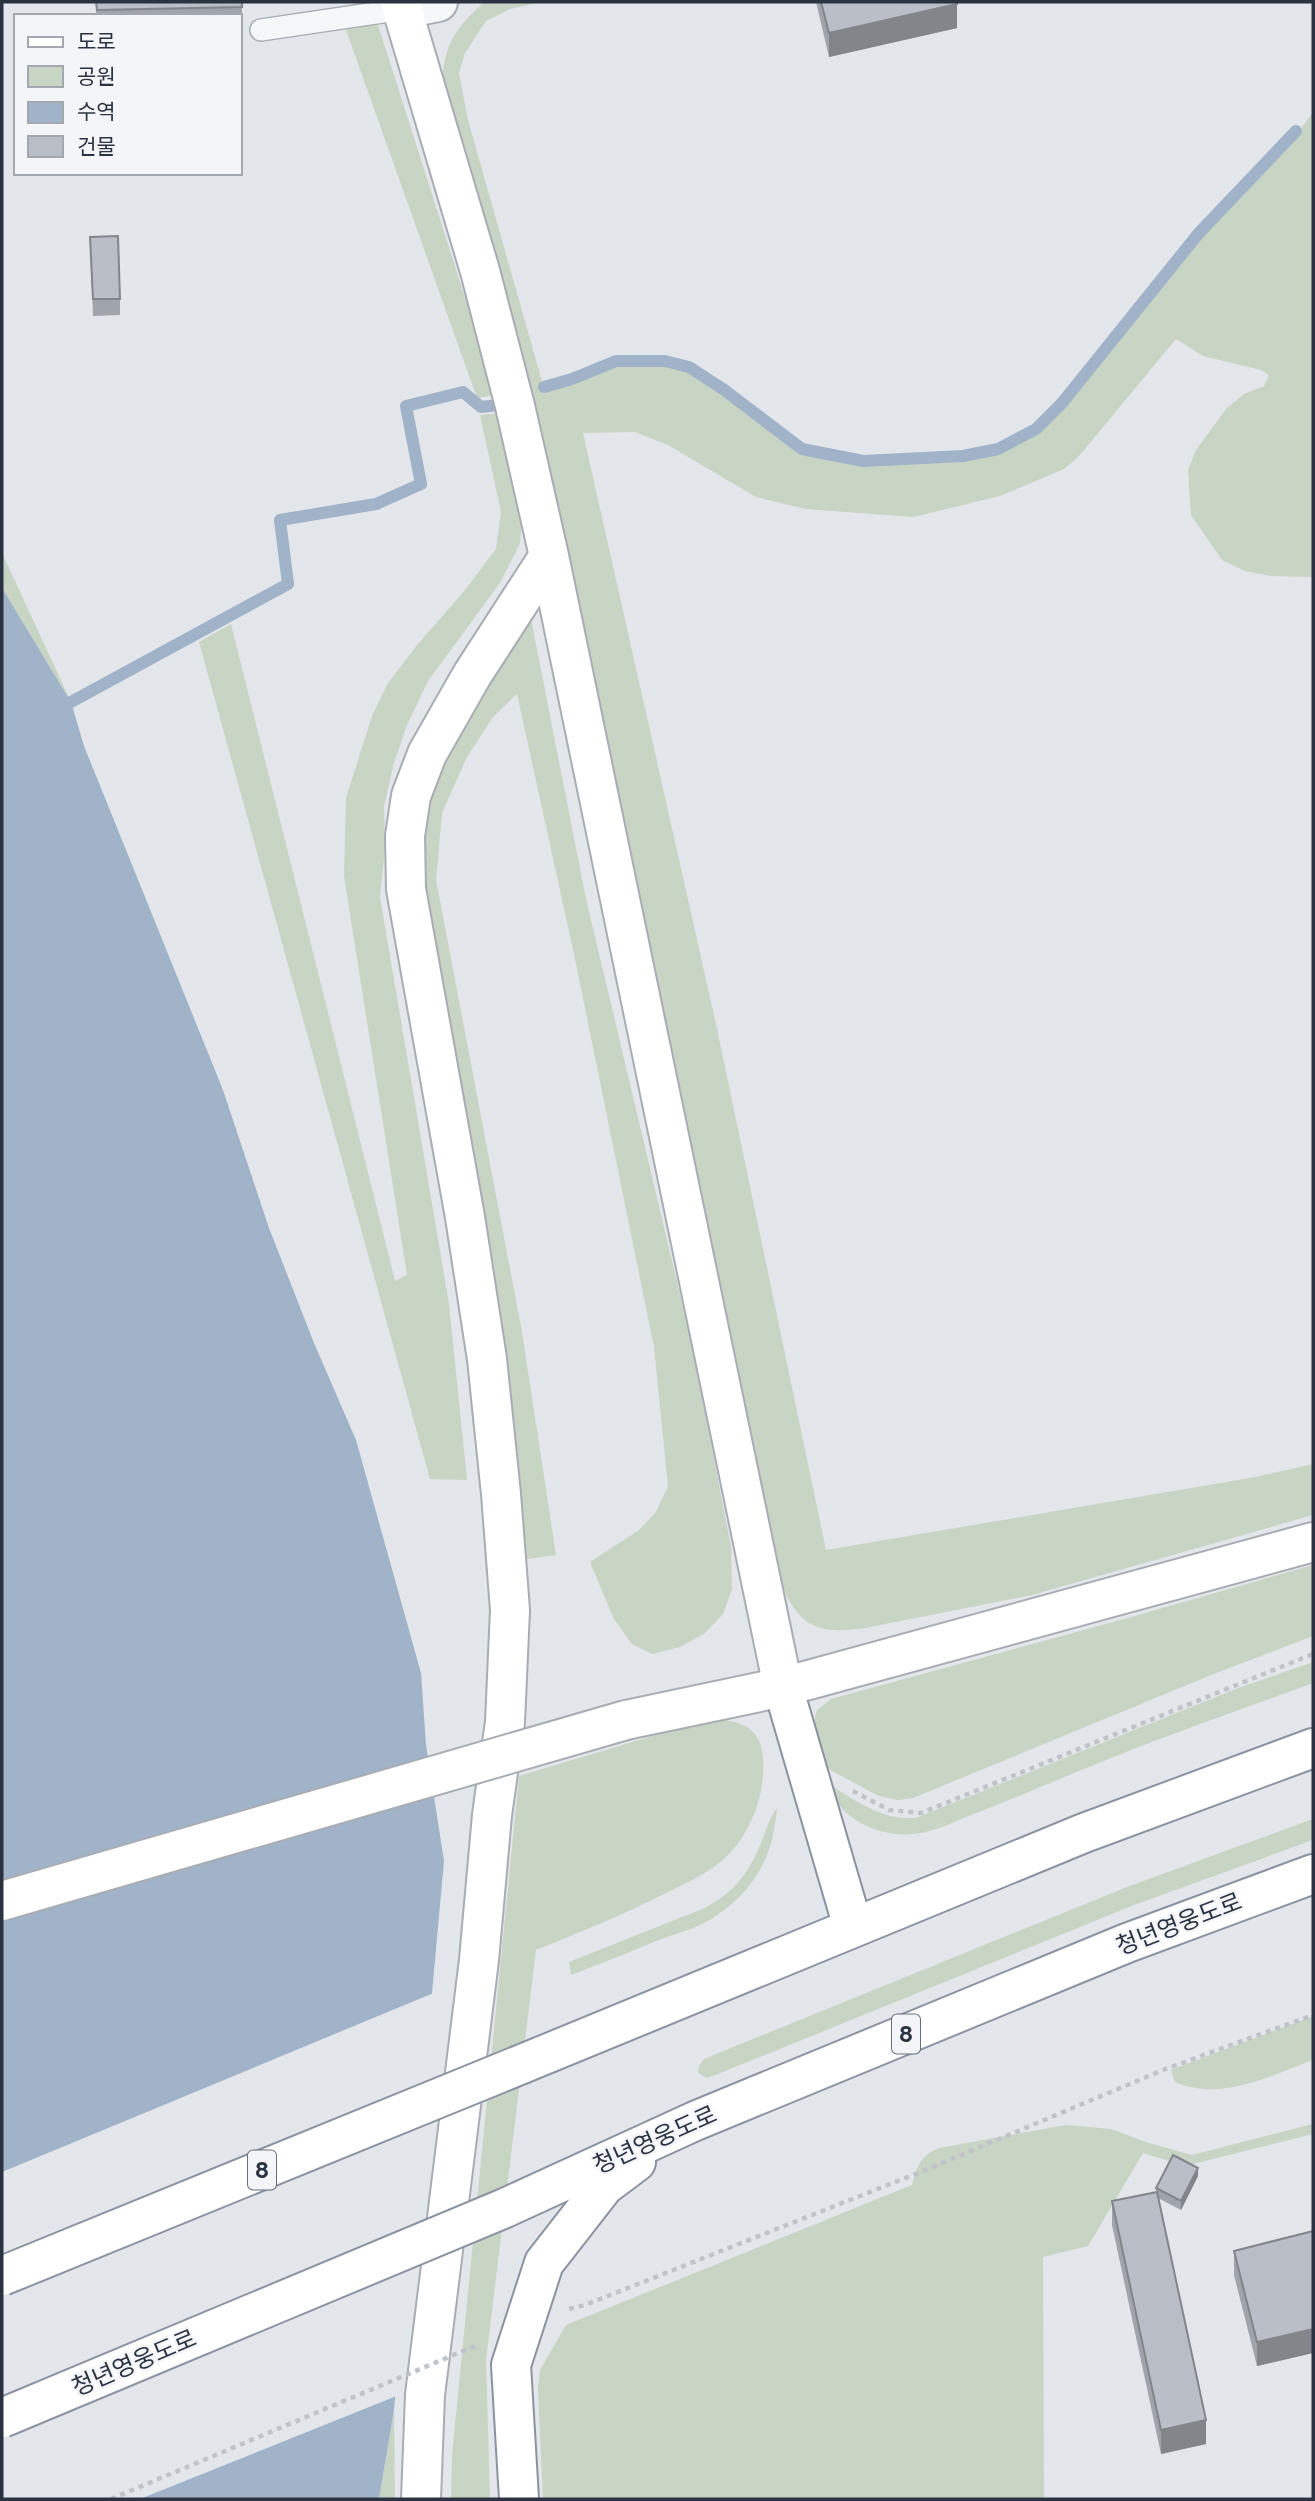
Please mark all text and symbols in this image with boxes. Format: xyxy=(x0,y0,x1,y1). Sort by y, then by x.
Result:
legend xyxy=(14,14,242,175)
text: 도로 xyxy=(77,29,116,54)
text: 공원 xyxy=(77,64,116,89)
text: 수역 xyxy=(77,99,116,124)
text: 건물 xyxy=(77,134,116,159)
street label: 청년영웅도로 xyxy=(1112,1886,1246,1961)
road number: 8 xyxy=(892,2014,920,2054)
street label: 청년영웅도로 xyxy=(588,2099,721,2180)
road number: 8 xyxy=(248,2150,276,2190)
street label: 청년영웅도로 xyxy=(67,2323,200,2402)

